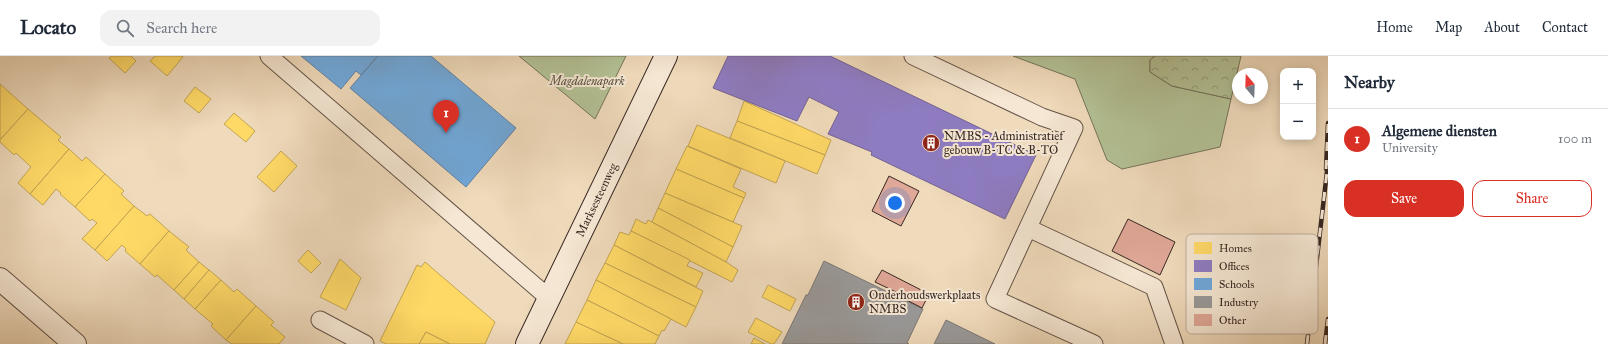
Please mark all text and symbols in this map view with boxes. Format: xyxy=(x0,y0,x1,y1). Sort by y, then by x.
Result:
search box xyxy=(100,10,380,46)
text: Locato xyxy=(20,16,76,39)
icon: search xyxy=(114,17,136,39)
text: Search here xyxy=(146,19,217,37)
text: Home xyxy=(1376,19,1413,36)
text: Map xyxy=(1435,19,1462,36)
text: About xyxy=(1484,19,1520,36)
text: Contact xyxy=(1542,19,1588,36)
north arrow xyxy=(1232,68,1268,104)
map controls xyxy=(1280,68,1316,140)
button: + xyxy=(1280,68,1316,104)
text: Nearby xyxy=(1344,72,1395,93)
park label: Magdalenapark xyxy=(549,74,625,89)
pin: 1 xyxy=(433,100,459,133)
button: − xyxy=(1280,104,1316,140)
text: Algemene diensten xyxy=(1382,122,1497,140)
place label: NMBS - Administratief gebouw B-TC & B-TO xyxy=(944,129,1065,158)
text: 1 xyxy=(1354,131,1360,147)
text: 100 m xyxy=(1558,131,1592,147)
building icon: NMBS - Administratief gebouw B-TC & B-TO xyxy=(921,133,941,153)
text: University xyxy=(1382,140,1438,156)
street label: Marksesteenweg xyxy=(573,160,621,239)
button: Save xyxy=(1344,180,1464,217)
button: Share xyxy=(1472,180,1592,217)
your location xyxy=(885,193,905,213)
legend xyxy=(1186,234,1318,334)
text: Homes xyxy=(1219,242,1252,255)
text: Offices xyxy=(1219,260,1249,273)
text: Schools xyxy=(1219,278,1254,291)
place label: Onderhoudswerkplaats NMBS xyxy=(869,288,980,316)
building icon: Onderhoudswerkplaats NMBS xyxy=(846,292,866,312)
text: Industry xyxy=(1219,296,1259,309)
text: Other xyxy=(1219,314,1247,327)

